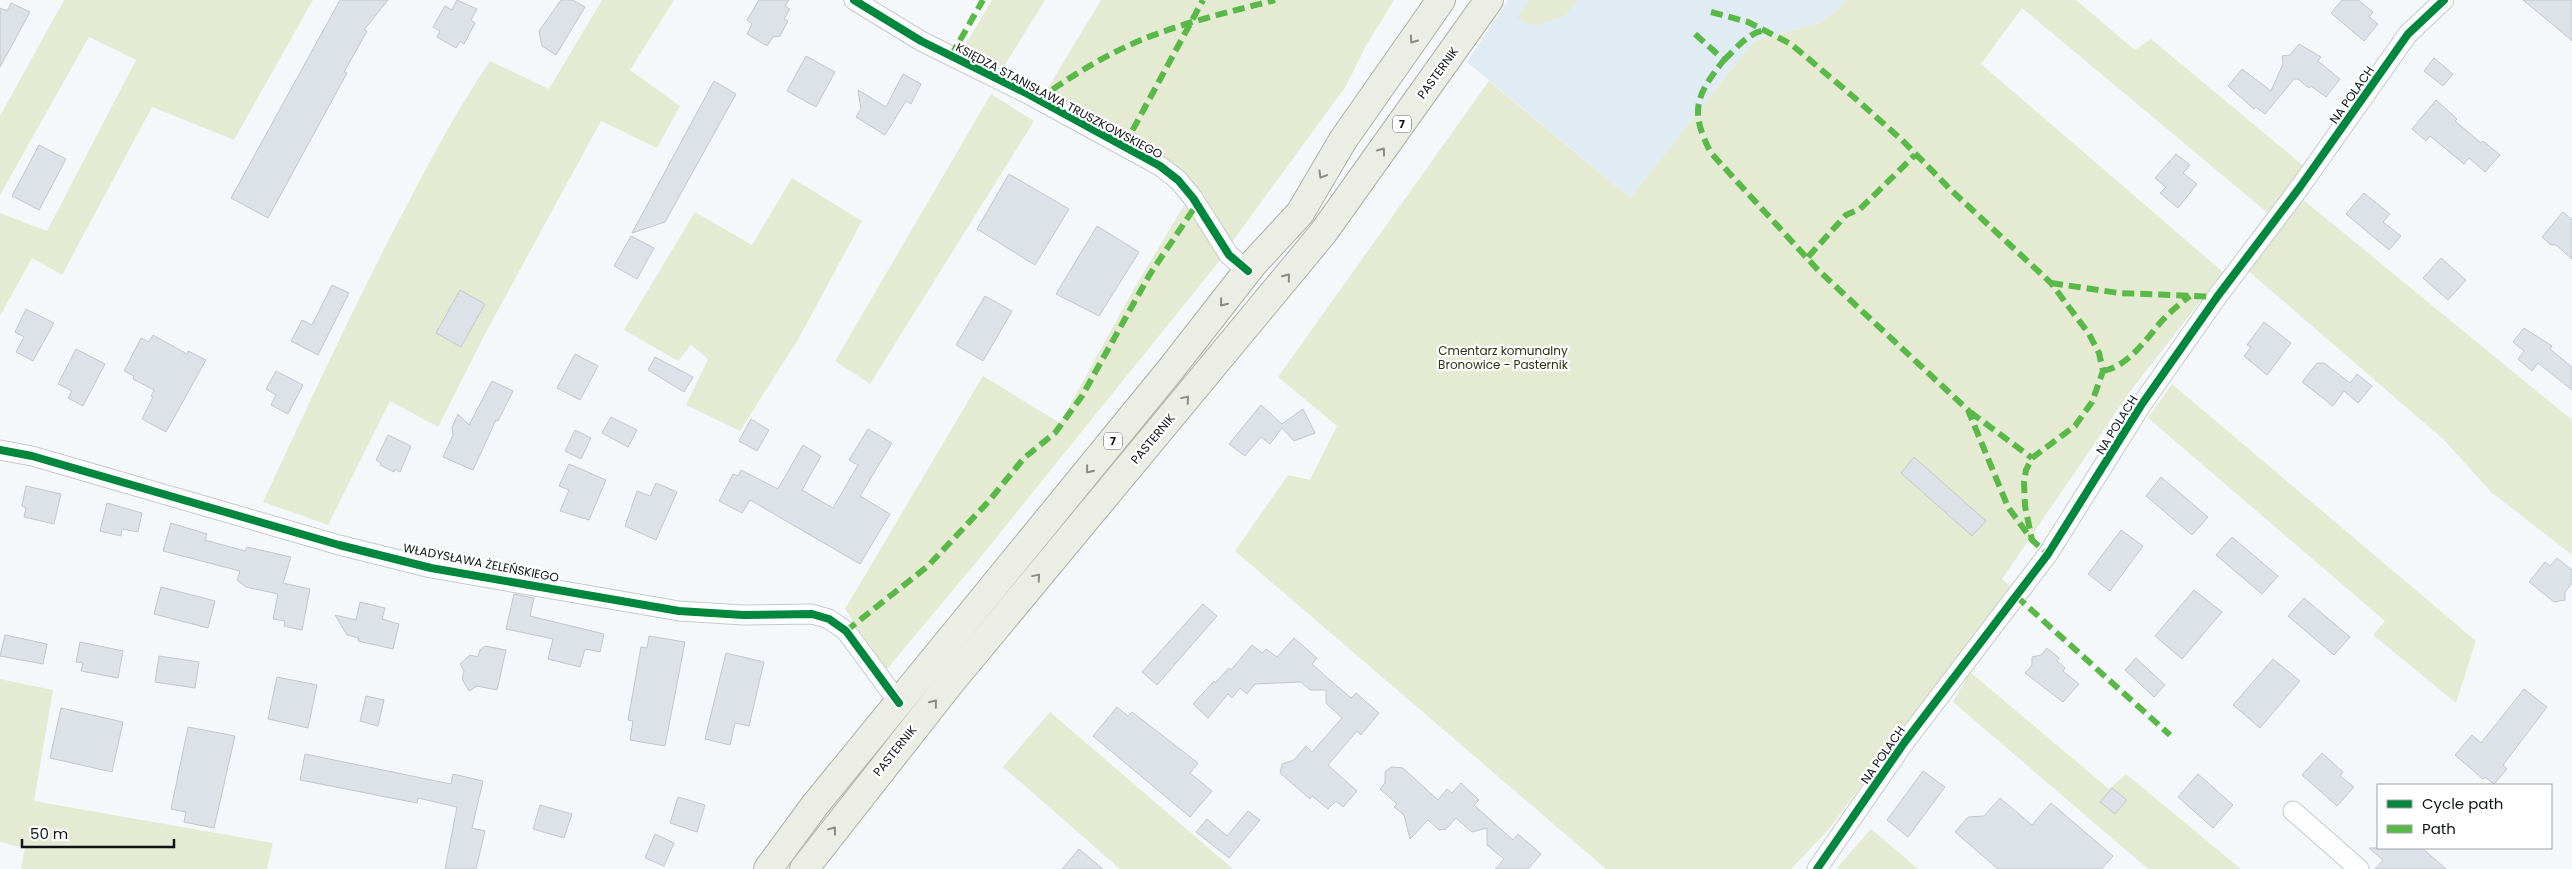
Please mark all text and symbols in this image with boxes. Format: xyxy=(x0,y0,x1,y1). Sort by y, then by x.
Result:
one-way arrow xyxy=(1410,34,1419,44)
street label: KSIĘDZA STANISŁAWA TRUSZKOWSKIEGO xyxy=(953,39,1166,162)
street label: PASTERNIK xyxy=(1413,43,1462,102)
street label: NA POLACH xyxy=(2325,62,2378,127)
road number: 7 xyxy=(1393,116,1411,132)
one-way arrow xyxy=(1376,147,1385,157)
one-way arrow xyxy=(1319,169,1329,178)
one-way arrow xyxy=(1282,273,1291,282)
one-way arrow xyxy=(1220,297,1229,307)
park label: Cmentarz komunalny Bronowice - Pasternik xyxy=(1438,342,1569,373)
street label: NA POLACH xyxy=(2092,392,2142,458)
one-way arrow xyxy=(1181,395,1190,404)
street label: PASTERNIK xyxy=(1127,410,1179,467)
road number: 7 xyxy=(1104,432,1122,450)
one-way arrow xyxy=(1085,465,1094,474)
street label: WŁADYSŁAWA ŻELEŃSKIEGO xyxy=(402,539,560,586)
one-way arrow xyxy=(1032,574,1041,583)
one-way arrow xyxy=(928,699,937,708)
street label: PASTERNIK xyxy=(869,722,920,780)
street label: NA POLACH xyxy=(1856,722,1909,787)
legend xyxy=(2377,784,2552,849)
text: Cycle path xyxy=(2422,793,2503,814)
scale bar xyxy=(22,816,175,848)
text: Path xyxy=(2422,818,2456,839)
text: 50 m xyxy=(30,823,68,844)
one-way arrow xyxy=(827,826,836,836)

